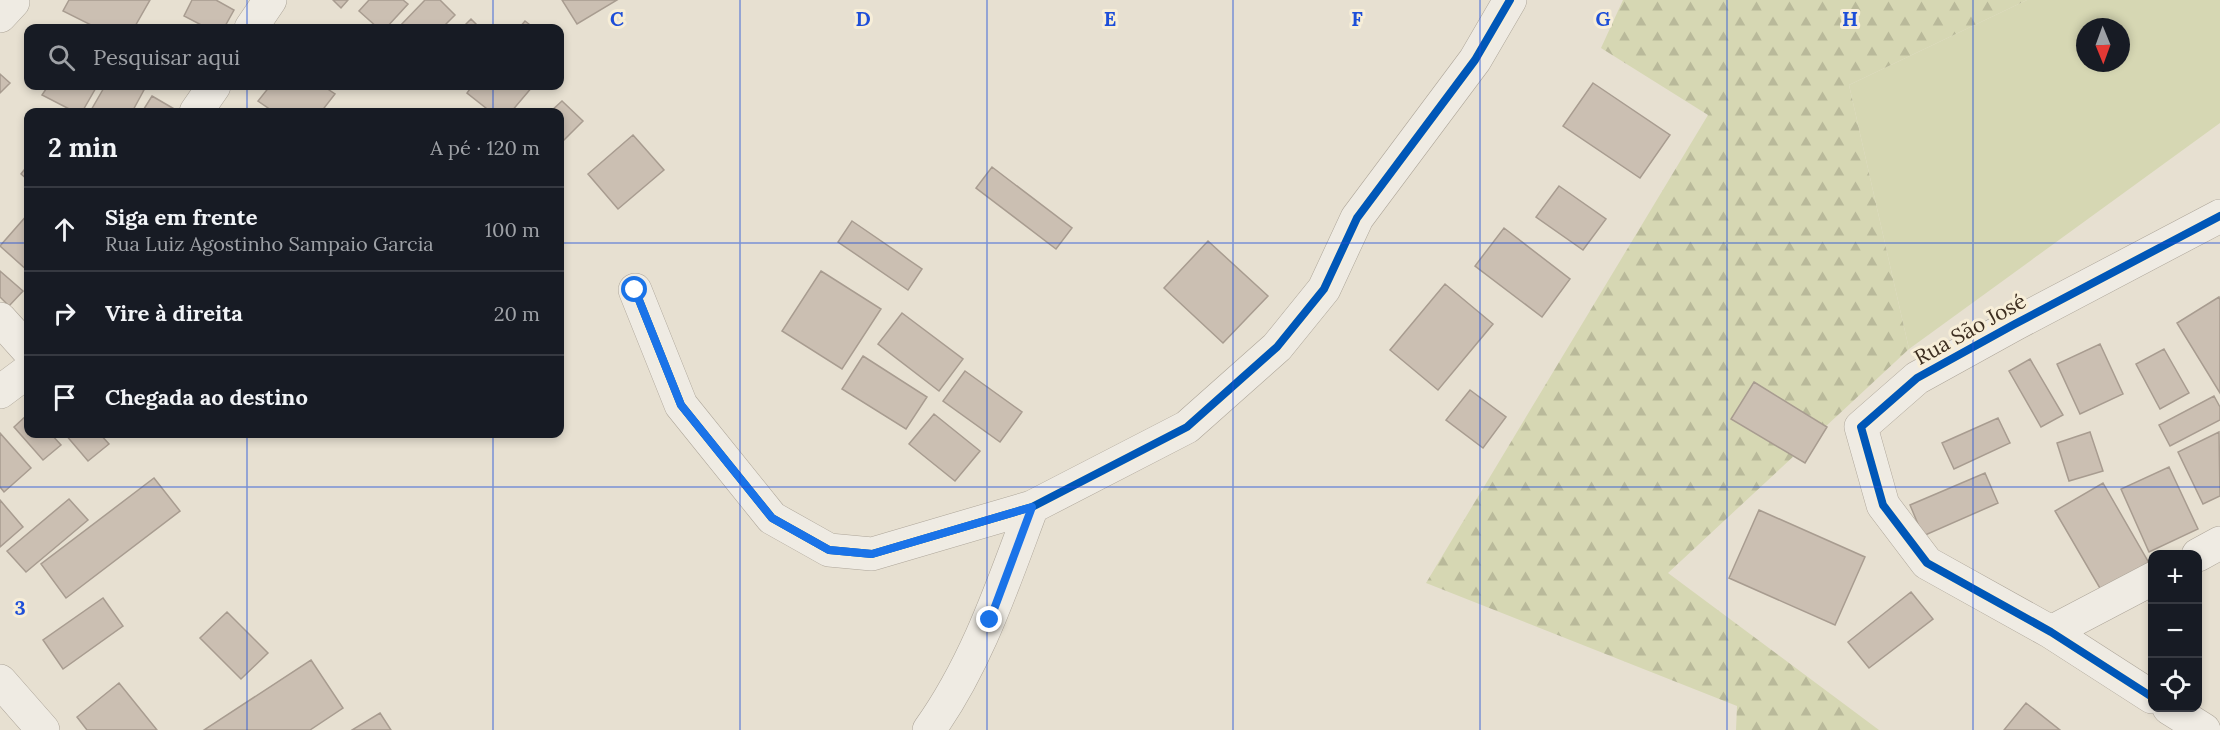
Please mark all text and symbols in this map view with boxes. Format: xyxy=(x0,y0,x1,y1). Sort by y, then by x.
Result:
text: C xyxy=(610,6,624,31)
text: D xyxy=(855,6,871,31)
text: E xyxy=(1104,6,1116,31)
text: F xyxy=(1351,6,1363,31)
text: G xyxy=(1595,6,1611,31)
text: H xyxy=(1842,6,1858,31)
north arrow xyxy=(2076,18,2130,72)
search box xyxy=(24,24,564,90)
icon: search xyxy=(45,41,78,74)
text: Pesquisar aqui xyxy=(93,43,240,71)
text: 2 min xyxy=(48,131,118,164)
text: A pé · 120 m xyxy=(430,135,540,160)
text: Siga em frente xyxy=(105,203,258,231)
icon: ahead xyxy=(48,213,81,246)
text: 100 m xyxy=(485,217,540,242)
text: Rua Luiz Agostinho Sampaio Garcia xyxy=(105,231,434,256)
route start xyxy=(621,276,647,302)
street label: Rua São José xyxy=(1909,287,2031,371)
icon: right xyxy=(48,297,81,330)
text: Vire à direita xyxy=(105,299,243,327)
text: 20 m xyxy=(494,301,540,326)
icon: arrive xyxy=(48,381,81,414)
text: Chegada ao destino xyxy=(105,383,308,411)
map controls xyxy=(2148,550,2202,712)
button: + xyxy=(2148,550,2202,604)
text: 3 xyxy=(14,595,26,620)
button: − xyxy=(2148,604,2202,658)
route end xyxy=(976,606,1002,632)
button: locate xyxy=(2148,658,2202,712)

